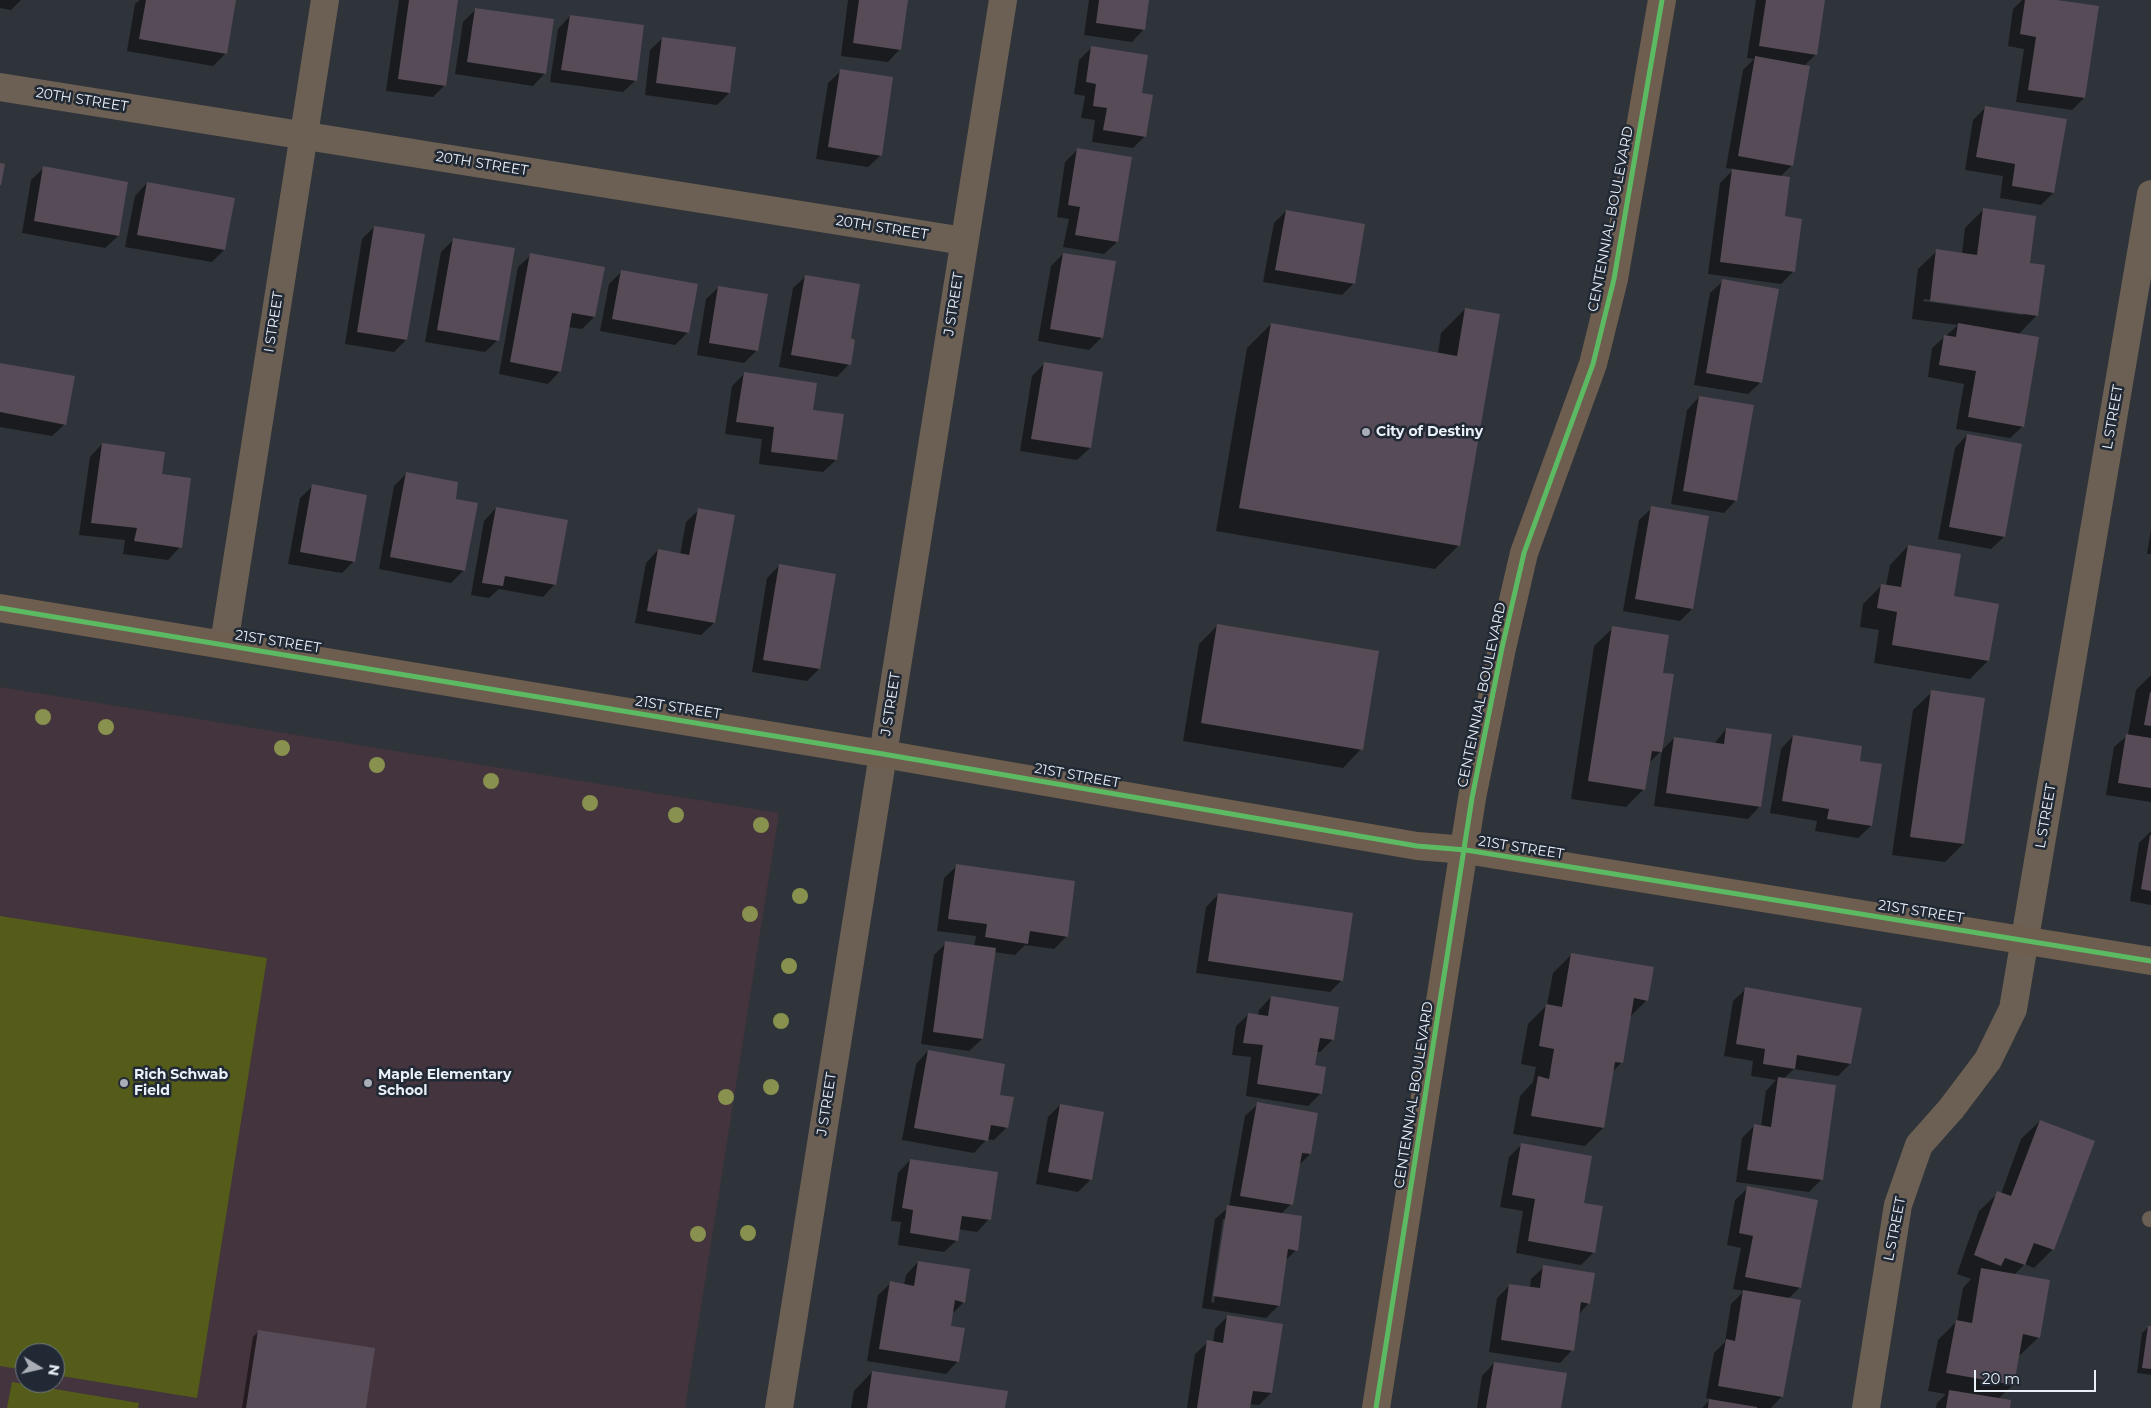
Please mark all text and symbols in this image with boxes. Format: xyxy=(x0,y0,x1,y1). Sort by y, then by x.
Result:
street label: 20TH STREET xyxy=(35,84,129,116)
street label: CENTENNIAL BOULEVARD xyxy=(1585,125,1637,313)
street label: 20TH STREET xyxy=(435,148,529,180)
street label: 20TH STREET xyxy=(835,212,929,244)
street label: J STREET xyxy=(941,271,967,337)
street label: I STREET xyxy=(261,290,287,354)
street label: L STREET xyxy=(2099,383,2127,451)
place label: City of Destiny xyxy=(1376,424,1483,440)
marker: City of Destiny xyxy=(1360,426,1372,438)
street label: CENTENNIAL BOULEVARD xyxy=(1454,601,1510,789)
street label: 21ST STREET xyxy=(234,627,322,657)
street label: J STREET xyxy=(878,671,904,737)
street label: 21ST STREET xyxy=(634,693,722,723)
street label: 21ST STREET xyxy=(1033,760,1121,792)
street label: L STREET xyxy=(2032,782,2060,850)
street label: 21ST STREET xyxy=(1477,833,1565,863)
street label: 21ST STREET xyxy=(1877,897,1965,927)
street label: CENTENNIAL BOULEVARD xyxy=(1391,1000,1437,1190)
place label: Rich Schwab Field xyxy=(134,1067,228,1100)
place label: Maple Elementary School xyxy=(378,1067,511,1100)
street label: J STREET xyxy=(814,1071,840,1137)
marker: Rich Schwab Field xyxy=(118,1077,130,1089)
marker: Maple Elementary School xyxy=(362,1077,374,1089)
street label: L STREET xyxy=(1881,1195,1909,1263)
north arrow xyxy=(15,1343,65,1393)
scale bar xyxy=(1976,1360,2098,1392)
text: N xyxy=(44,1363,64,1377)
text: 20 m xyxy=(1982,1369,2020,1388)

